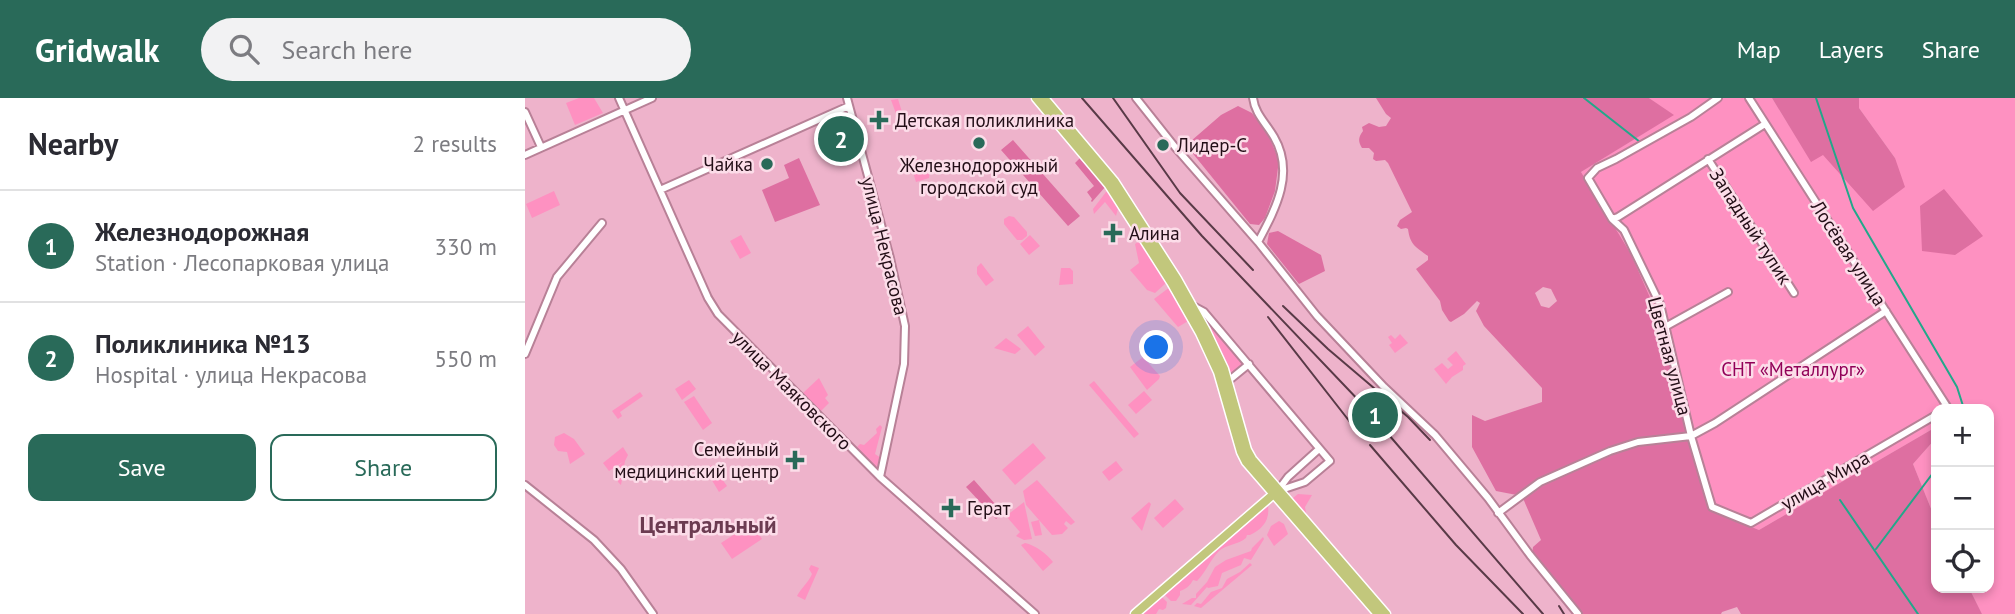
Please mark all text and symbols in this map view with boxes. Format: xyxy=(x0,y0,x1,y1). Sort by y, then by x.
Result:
search box xyxy=(201,18,691,81)
text: Gridwalk xyxy=(35,28,159,71)
icon: search xyxy=(225,30,263,68)
text: Search here xyxy=(281,33,413,66)
text: Map xyxy=(1737,34,1781,65)
text: Layers xyxy=(1819,34,1884,65)
text: Share xyxy=(1922,34,1980,65)
place label: Детская поликлиника xyxy=(895,108,1074,132)
marker: Детская поликлиника xyxy=(869,110,889,130)
pin: 2 xyxy=(818,113,864,165)
text: Nearby xyxy=(28,124,118,163)
text: 2 results xyxy=(413,129,497,158)
place label: Лидер-С xyxy=(1176,133,1247,157)
marker: Железнодорожный городской суд xyxy=(971,135,987,151)
marker: Лидер-С xyxy=(1155,137,1171,153)
place label: Чайка xyxy=(703,152,753,176)
place label: Железнодорожный городской суд xyxy=(899,153,1058,199)
marker: Чайка xyxy=(759,156,775,172)
street label: Западный тупик xyxy=(1705,164,1797,288)
street label: улица Некрасова xyxy=(856,174,914,318)
street label: Лосёвая улица xyxy=(1805,195,1892,310)
text: Железнодорожная xyxy=(95,215,309,248)
place label: Алина xyxy=(1129,221,1180,245)
marker: Алина xyxy=(1103,223,1123,243)
text: 1 xyxy=(44,232,58,261)
text: 330 m xyxy=(435,232,497,261)
text: Station · Лесопарковая улица xyxy=(95,248,389,277)
street label: Цветная улица xyxy=(1643,294,1697,418)
street label: улица Маяковского xyxy=(727,325,857,455)
text: Поликлиника №13 xyxy=(95,327,311,360)
your location xyxy=(1139,330,1173,364)
text: 2 xyxy=(44,344,58,373)
text: 550 m xyxy=(435,344,497,373)
park label: СНТ «Металлург» xyxy=(1721,357,1865,381)
text: Hospital · улица Некрасова xyxy=(95,360,367,389)
pin: 1 xyxy=(1352,389,1398,441)
map controls xyxy=(1931,404,1994,593)
button: + xyxy=(1931,404,1994,467)
button: Save xyxy=(28,434,256,501)
button: Share xyxy=(270,434,497,501)
place label: Семейный медицинский центр xyxy=(614,437,779,483)
street label: улица Мира xyxy=(1776,445,1874,515)
marker: Семейный медицинский центр xyxy=(785,450,805,470)
button: − xyxy=(1931,467,1994,530)
place label: Герат xyxy=(967,496,1011,520)
marker: Герат xyxy=(941,498,961,518)
district label: Центральный xyxy=(640,510,776,539)
button: locate xyxy=(1931,530,1994,593)

